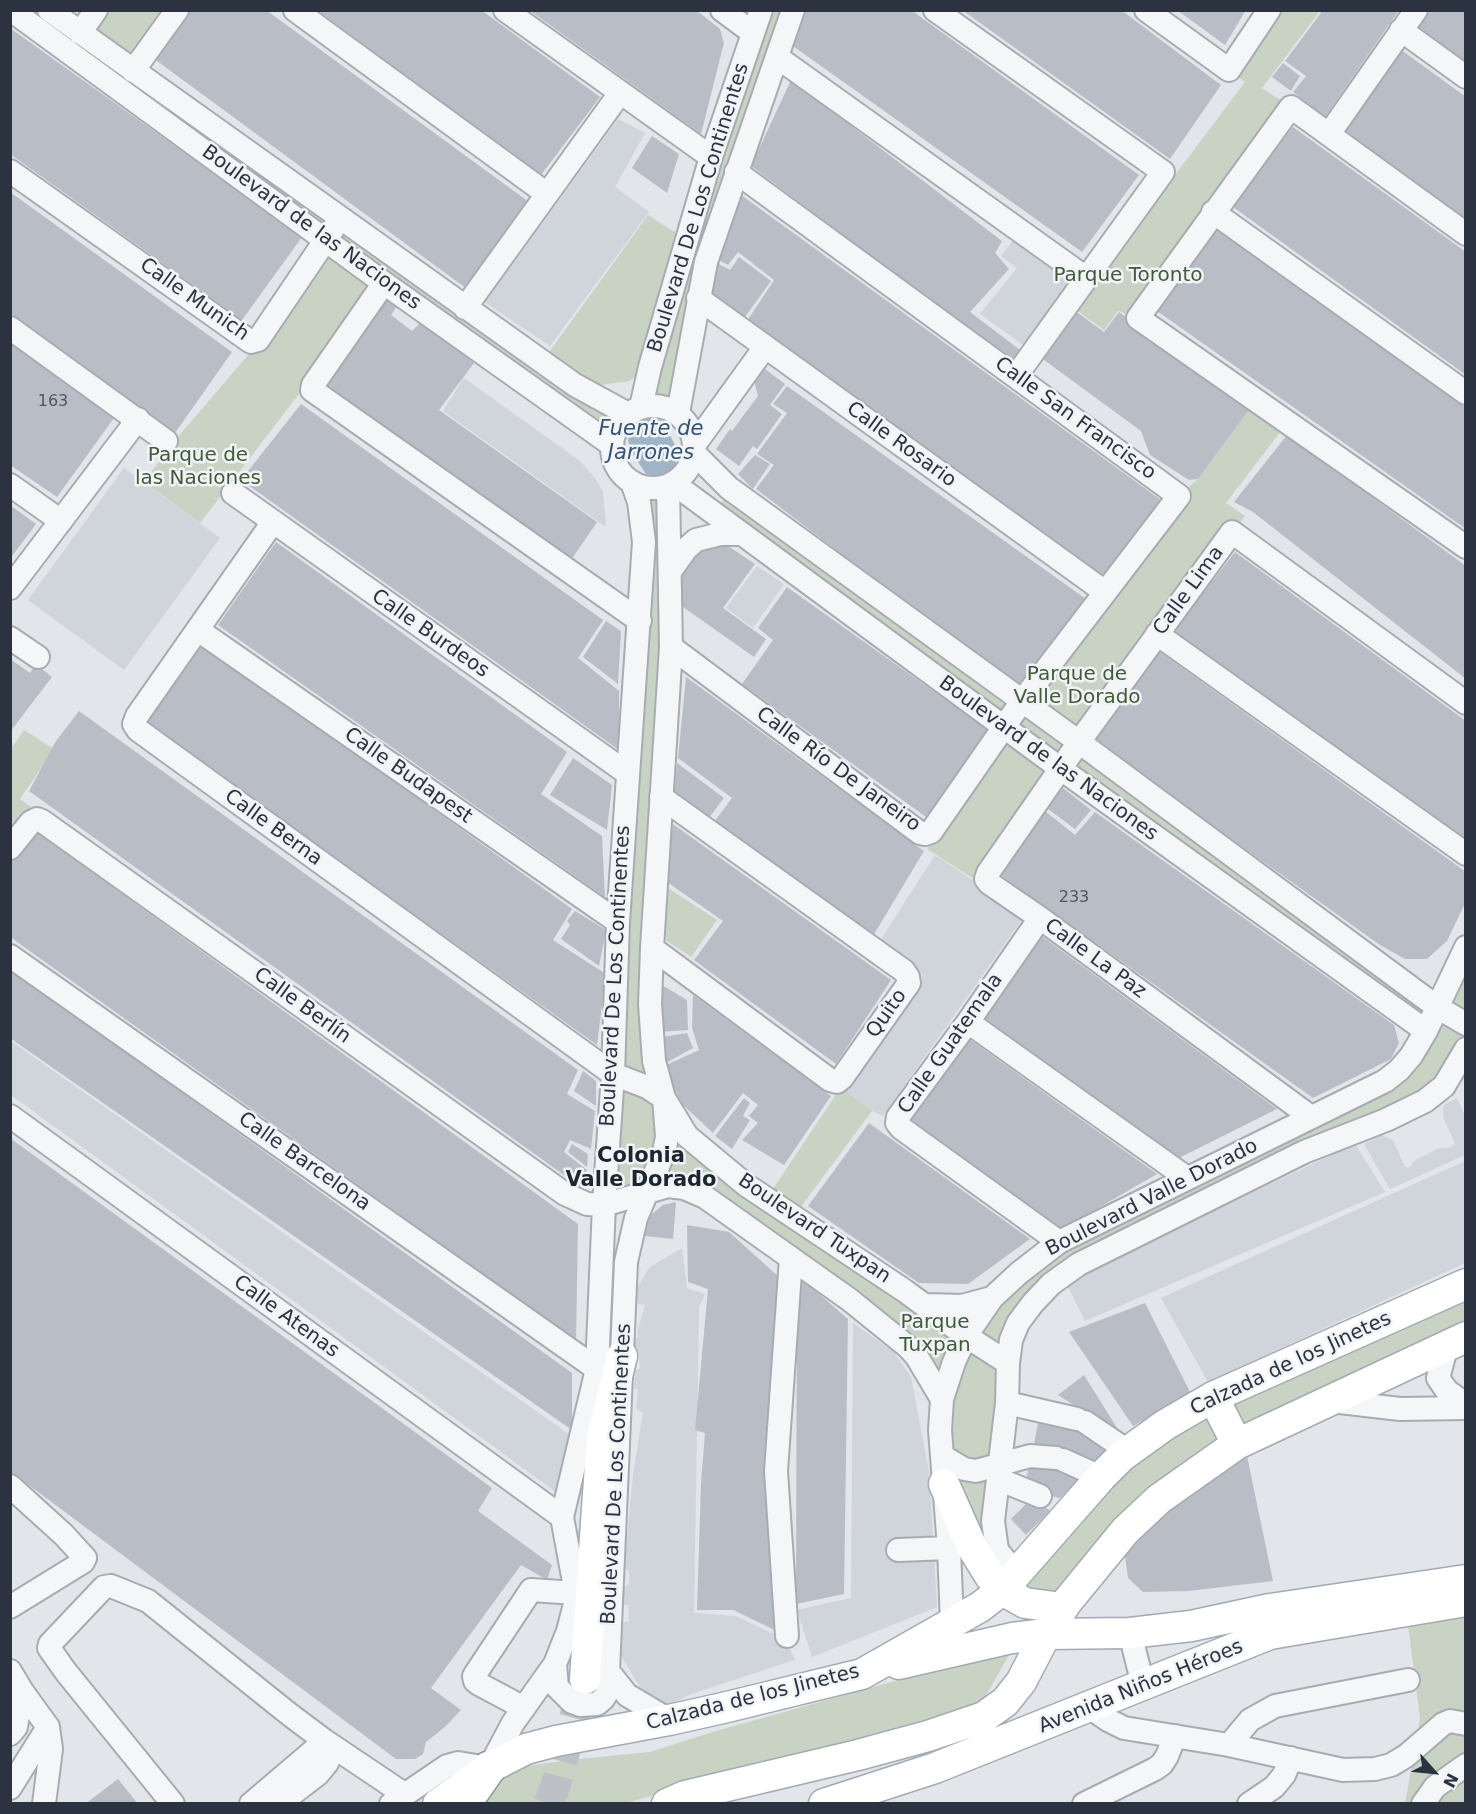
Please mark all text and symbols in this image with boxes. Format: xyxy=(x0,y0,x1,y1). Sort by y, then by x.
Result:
street label: Boulevard De Los Continentes xyxy=(643,60,755,356)
street label: Boulevard de las Naciones xyxy=(197,140,425,316)
street label: Calle Munich xyxy=(135,254,253,346)
park label: Parque Toronto xyxy=(1053,264,1203,288)
street label: Calle San Francisco xyxy=(990,352,1160,486)
house number: 163 xyxy=(38,392,68,412)
street label: Calle Rosario xyxy=(841,397,961,493)
water label: Fuente de Jarrones xyxy=(599,417,703,467)
park label: Parque de las Naciones xyxy=(135,444,261,491)
street label: Calle Lima xyxy=(1149,542,1229,640)
street label: Calle Burdeos xyxy=(367,585,493,683)
park label: Parque de Valle Dorado xyxy=(1013,663,1141,710)
street label: Boulevard de las Naciones xyxy=(934,671,1162,847)
street label: Calle Río De Janeiro xyxy=(751,702,925,838)
street label: Calle Budapest xyxy=(339,723,477,829)
street label: Calle Berna xyxy=(219,785,327,871)
street label: Boulevard De Los Continentes xyxy=(596,825,636,1127)
house number: 233 xyxy=(1059,888,1089,908)
street label: Calle La Paz xyxy=(1040,914,1150,1004)
street label: Calle Berlín xyxy=(249,963,355,1049)
street label: Calle Guatemala xyxy=(894,969,1008,1119)
street label: Quito xyxy=(862,985,912,1043)
street label: Calle Barcelona xyxy=(233,1107,375,1217)
street label: Boulevard Valle Dorado xyxy=(1042,1134,1262,1262)
district label: Colonia Valle Dorado xyxy=(565,1144,717,1194)
street label: Boulevard Tuxpan xyxy=(733,1169,895,1289)
street label: Calle Atenas xyxy=(228,1271,344,1363)
street label: Calzada de los Jinetes xyxy=(1187,1307,1395,1421)
park label: Parque Tuxpan xyxy=(899,1311,971,1358)
street label: Boulevard De Los Continentes xyxy=(597,1323,637,1625)
street label: Avenida Niños Héroes xyxy=(1035,1635,1247,1739)
street label: Calzada de los Jinetes xyxy=(644,1660,862,1736)
north arrow xyxy=(1404,1742,1464,1802)
text: N xyxy=(1439,1770,1462,1791)

